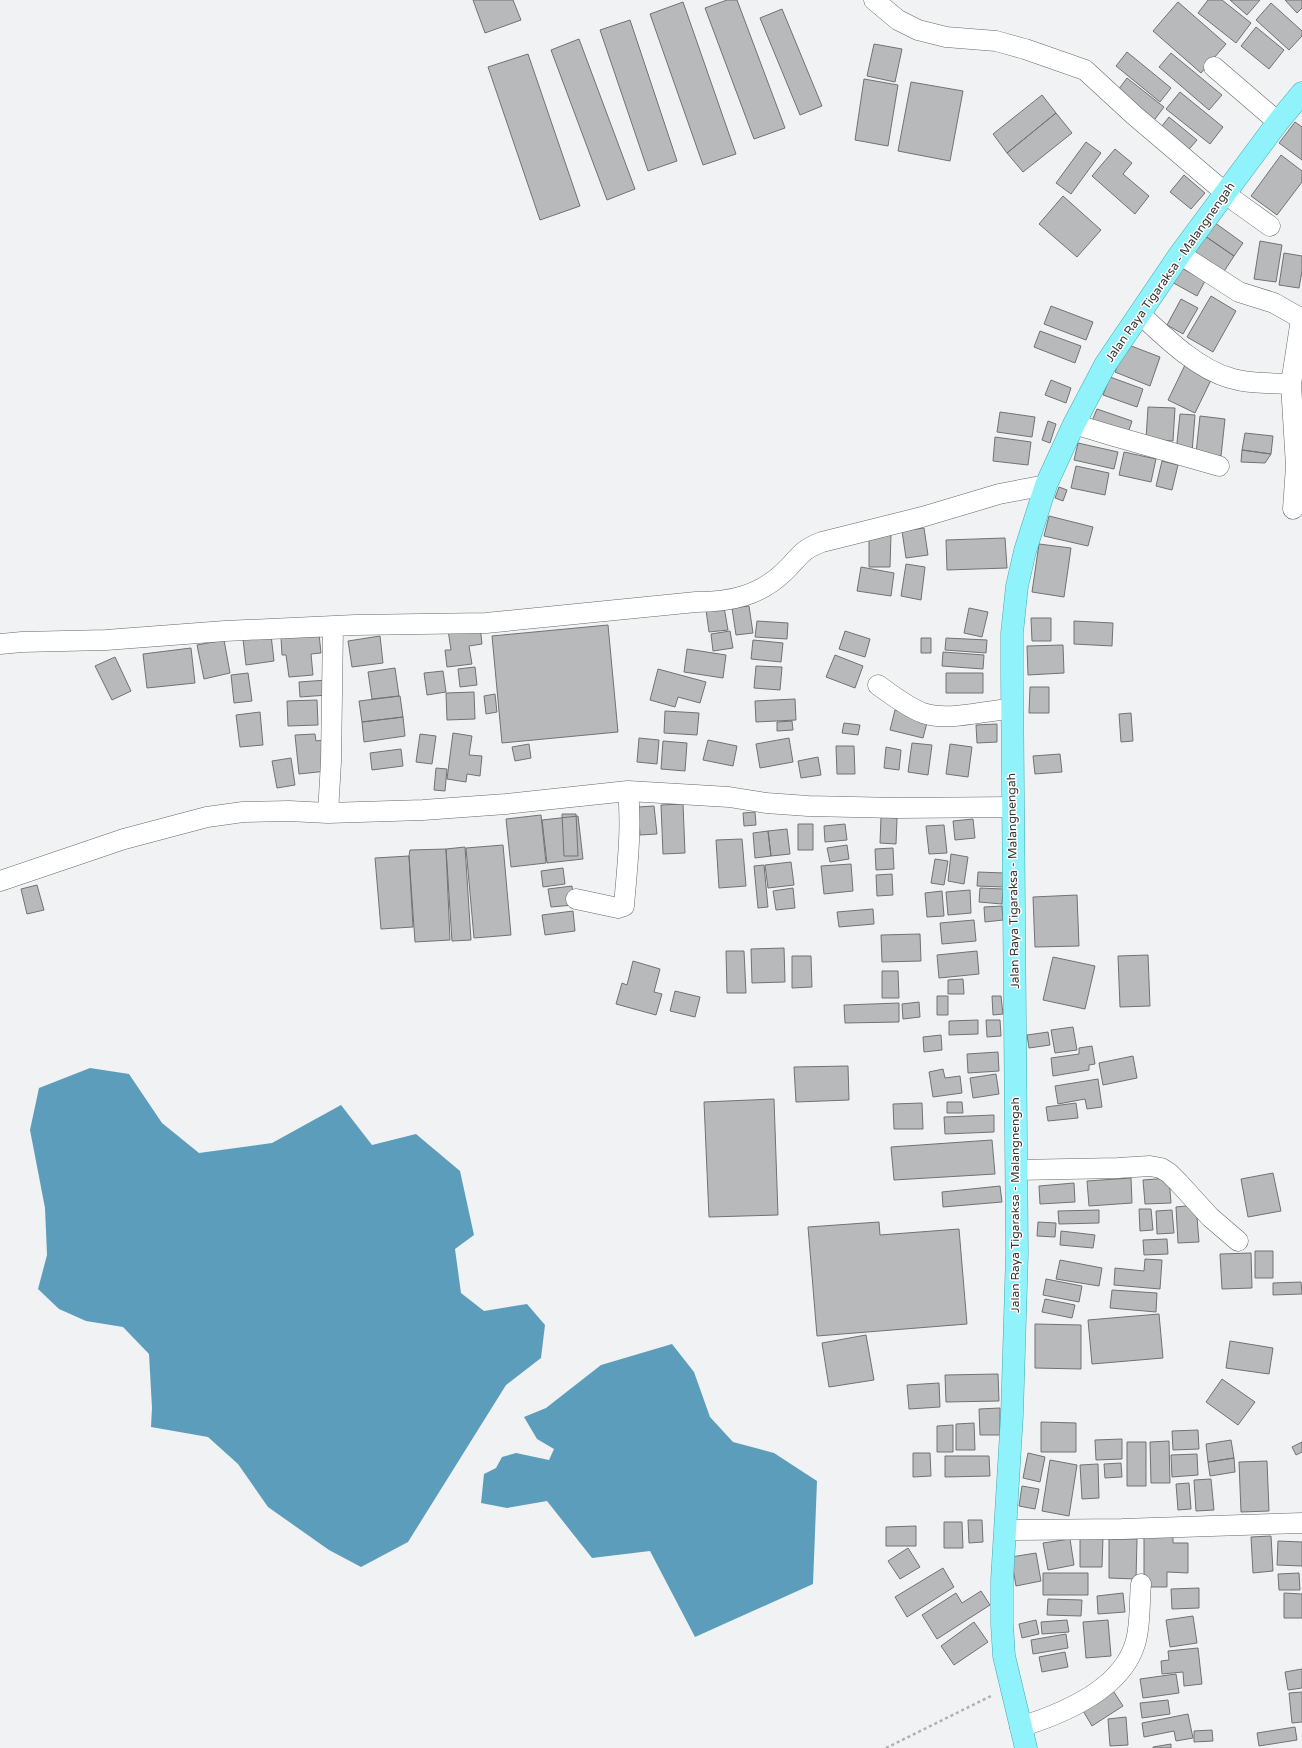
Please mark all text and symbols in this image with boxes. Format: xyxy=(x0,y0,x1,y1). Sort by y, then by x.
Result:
street label: Jalan Raya Tigaraksa - Malangnengah xyxy=(1102,180,1238,364)
street label: Jalan Raya Tigaraksa - Malangnengah xyxy=(1004,773,1022,989)
street label: Jalan Raya Tigaraksa - Malangnengah xyxy=(1008,1097,1022,1313)

